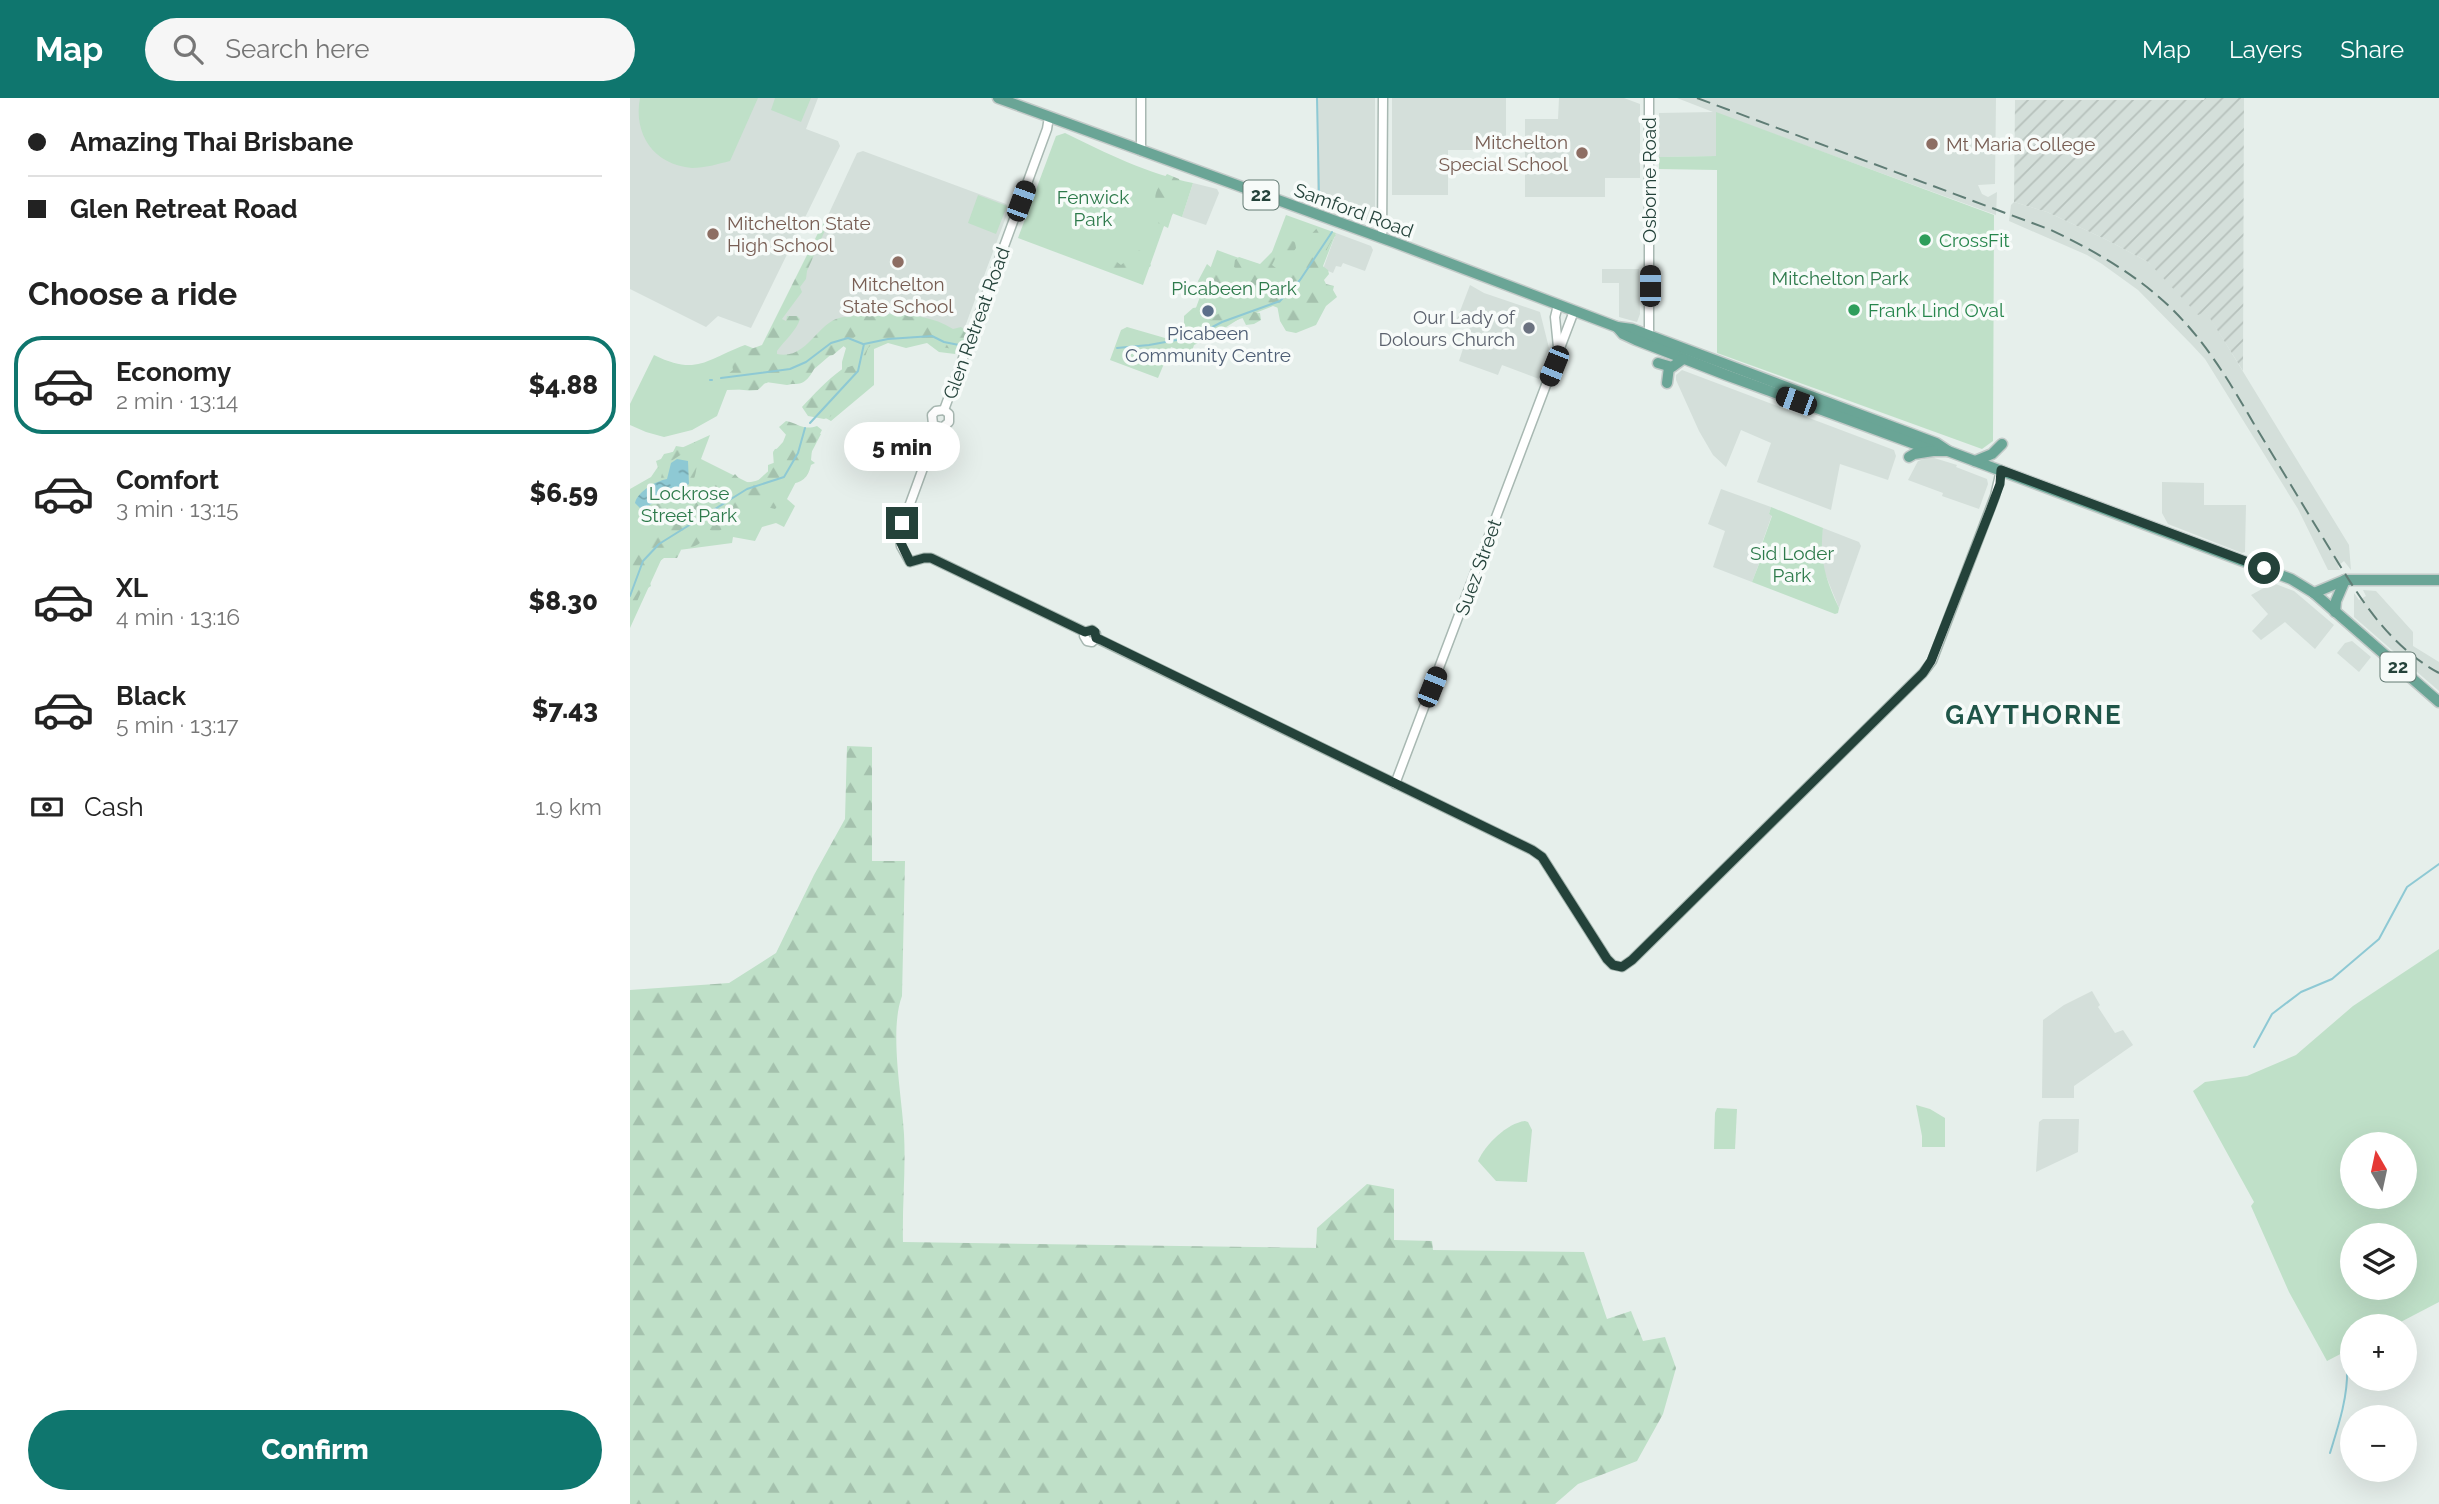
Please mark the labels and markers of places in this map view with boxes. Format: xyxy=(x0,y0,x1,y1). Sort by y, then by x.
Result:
place label: Mitchelton Special School xyxy=(1438,131,1569,175)
place label: Mt Maria College xyxy=(1946,133,2095,155)
marker: Mt Maria College xyxy=(1924,136,1940,152)
marker: Mitchelton Special School xyxy=(1574,145,1590,161)
place label: Mitchelton State High School xyxy=(727,212,871,256)
marker: Mitchelton State High School xyxy=(705,226,721,242)
place label: CrossFit xyxy=(1939,229,2010,251)
marker: CrossFit xyxy=(1917,232,1933,248)
marker: Mitchelton State School xyxy=(890,254,906,270)
place label: Mitchelton State School xyxy=(842,273,954,317)
place label: Frank Lind Oval xyxy=(1868,299,2005,321)
marker: Frank Lind Oval xyxy=(1846,302,1862,318)
marker: Picabeen Community Centre xyxy=(1200,303,1216,319)
place label: Our Lady of Dolours Church xyxy=(1378,306,1516,350)
marker: Our Lady of Dolours Church xyxy=(1521,320,1537,336)
place label: Picabeen Community Centre xyxy=(1125,322,1291,366)

